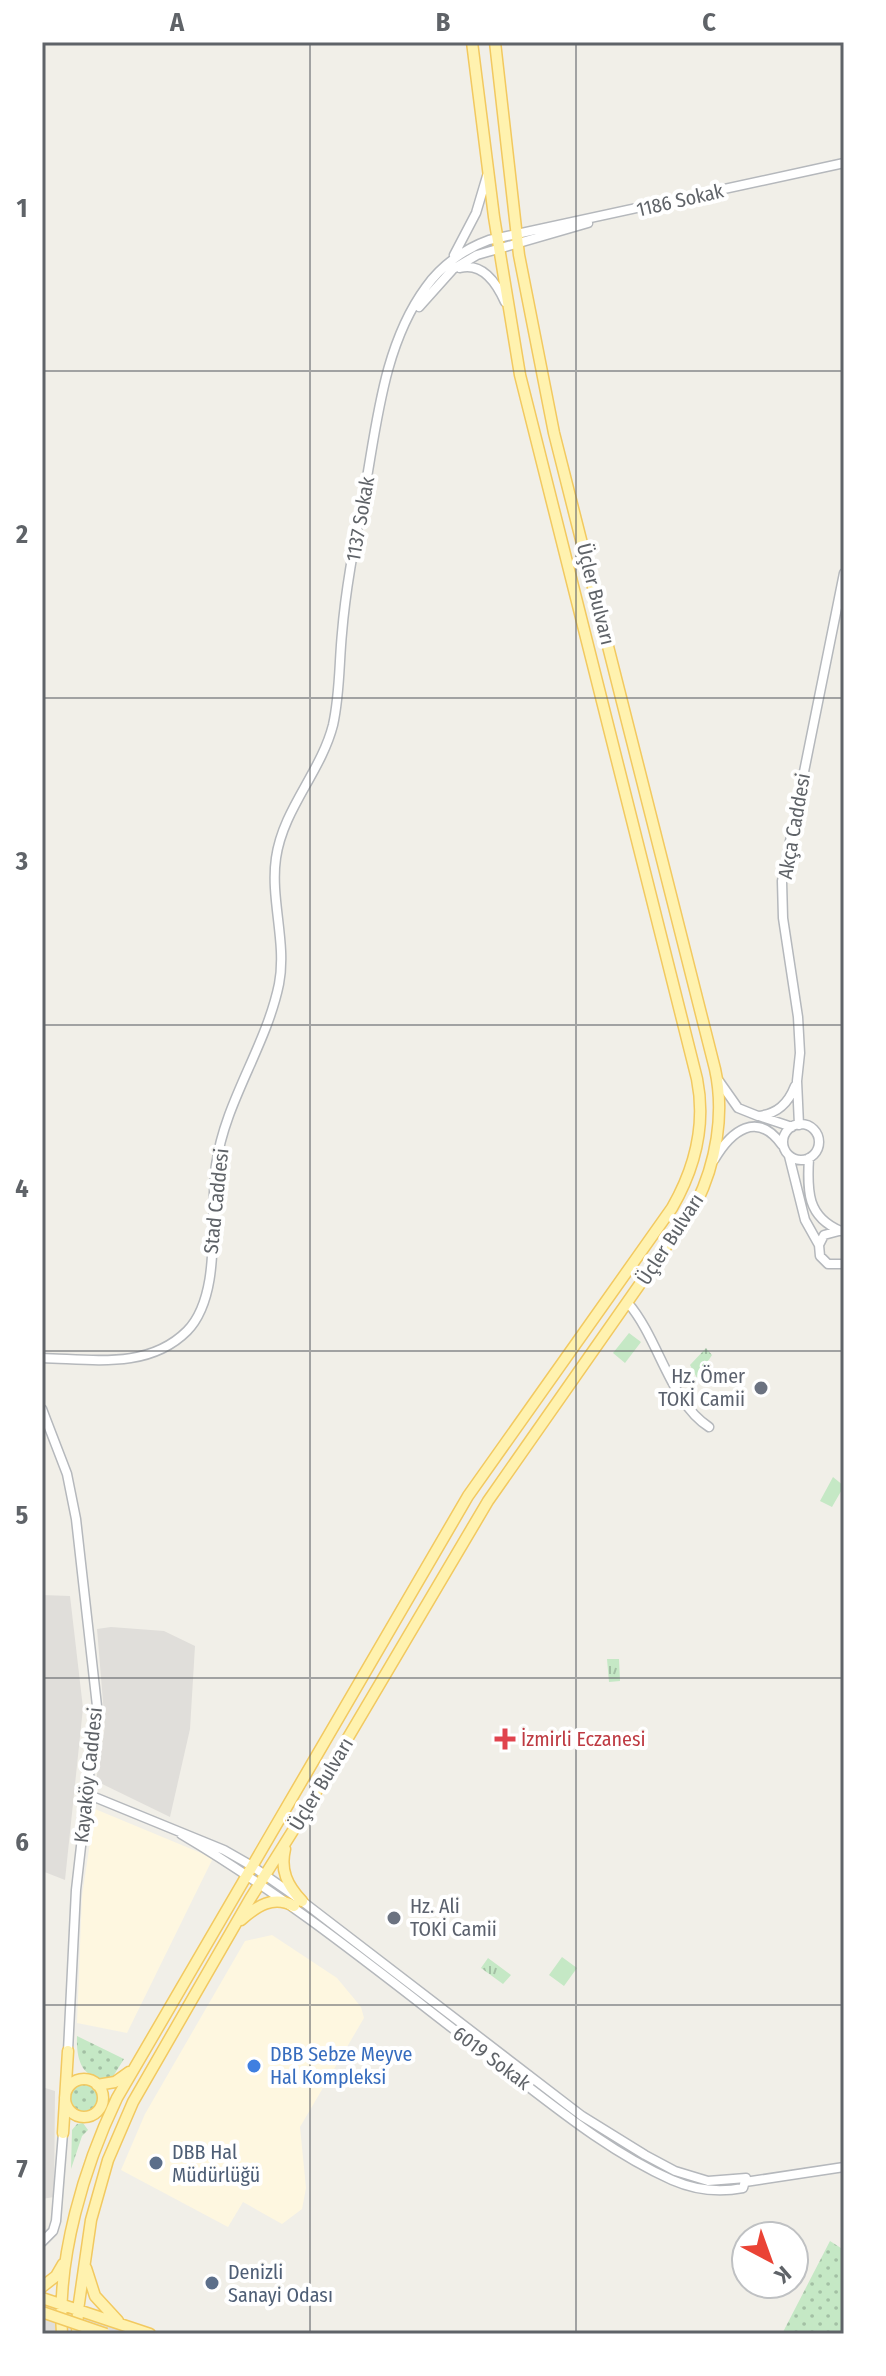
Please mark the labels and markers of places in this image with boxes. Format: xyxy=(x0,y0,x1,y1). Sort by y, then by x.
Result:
place label: Hz. Ömer TOKİ Camii xyxy=(658,1364,745,1411)
marker: Hz. Ömer TOKİ Camii xyxy=(752,1379,770,1397)
place label: İzmirli Eczanesi xyxy=(521,1727,646,1751)
marker: İzmirli Eczanesi xyxy=(496,1730,514,1748)
place label: Hz. Ali TOKİ Camii xyxy=(410,1894,497,1941)
marker: Hz. Ali TOKİ Camii xyxy=(385,1909,403,1927)
place label: DBB Sebze Meyve Hal Kompleksi xyxy=(270,2042,412,2089)
marker: DBB Sebze Meyve Hal Kompleksi xyxy=(245,2057,263,2075)
place label: DBB Hal Müdürlüğü xyxy=(172,2140,260,2187)
marker: DBB Hal Müdürlüğü xyxy=(147,2154,165,2172)
place label: Denizli Sanayi Odası xyxy=(228,2260,333,2307)
marker: Denizli Sanayi Odası xyxy=(203,2274,221,2292)

